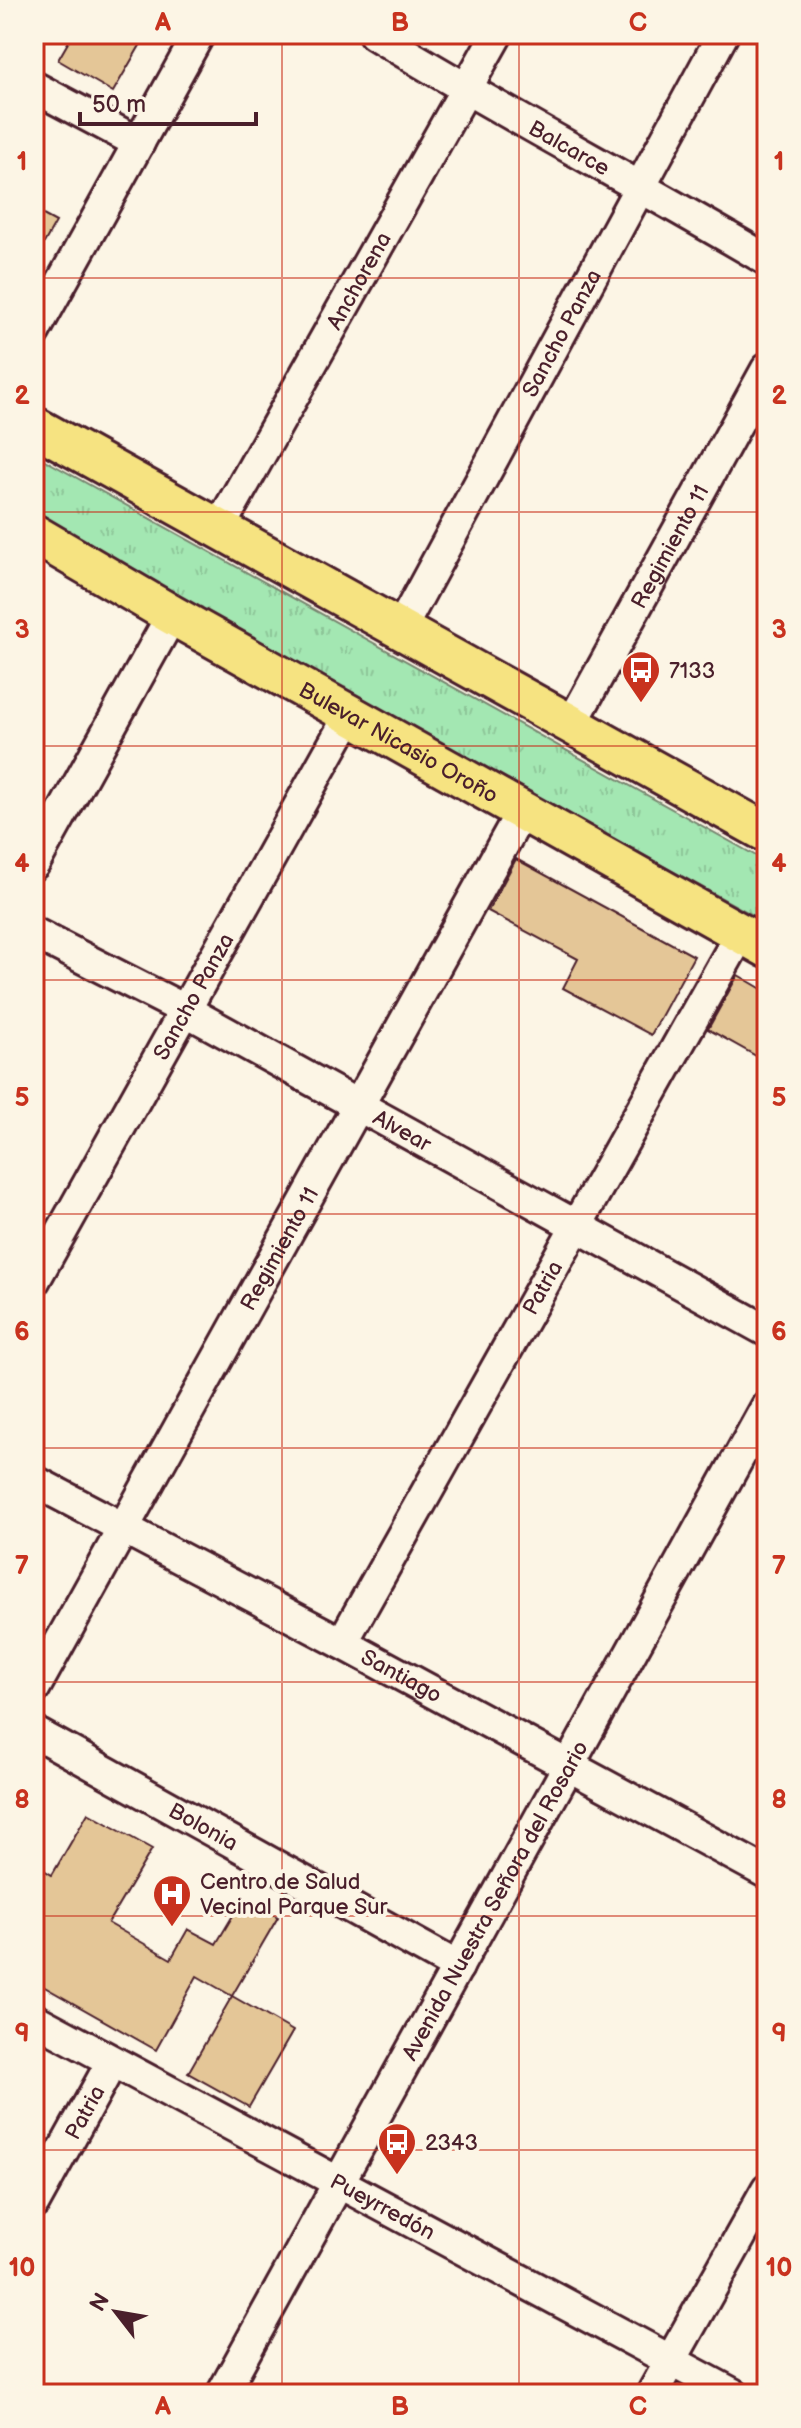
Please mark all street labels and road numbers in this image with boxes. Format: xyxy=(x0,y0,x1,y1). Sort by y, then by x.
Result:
street label: Balcarce xyxy=(523,115,614,182)
street label: Anchorena xyxy=(321,228,398,335)
street label: Sancho Panza xyxy=(517,265,608,402)
street label: Regimiento 11 xyxy=(626,481,716,614)
street label: Bulevar Nicasio Oroño xyxy=(294,677,502,810)
street label: Sancho Panza xyxy=(148,929,240,1065)
street label: Alvear xyxy=(368,1105,437,1159)
street label: Regimiento 11 xyxy=(235,1183,325,1316)
street label: Patria xyxy=(517,1256,569,1320)
street label: Santiago xyxy=(356,1644,446,1709)
street label: Avenida Nuestra Señora del Rosario xyxy=(397,1736,595,2065)
street label: Bolonia xyxy=(164,1797,242,1857)
street label: Patria xyxy=(60,2081,111,2145)
street label: Pueyrredón xyxy=(325,2168,439,2247)

